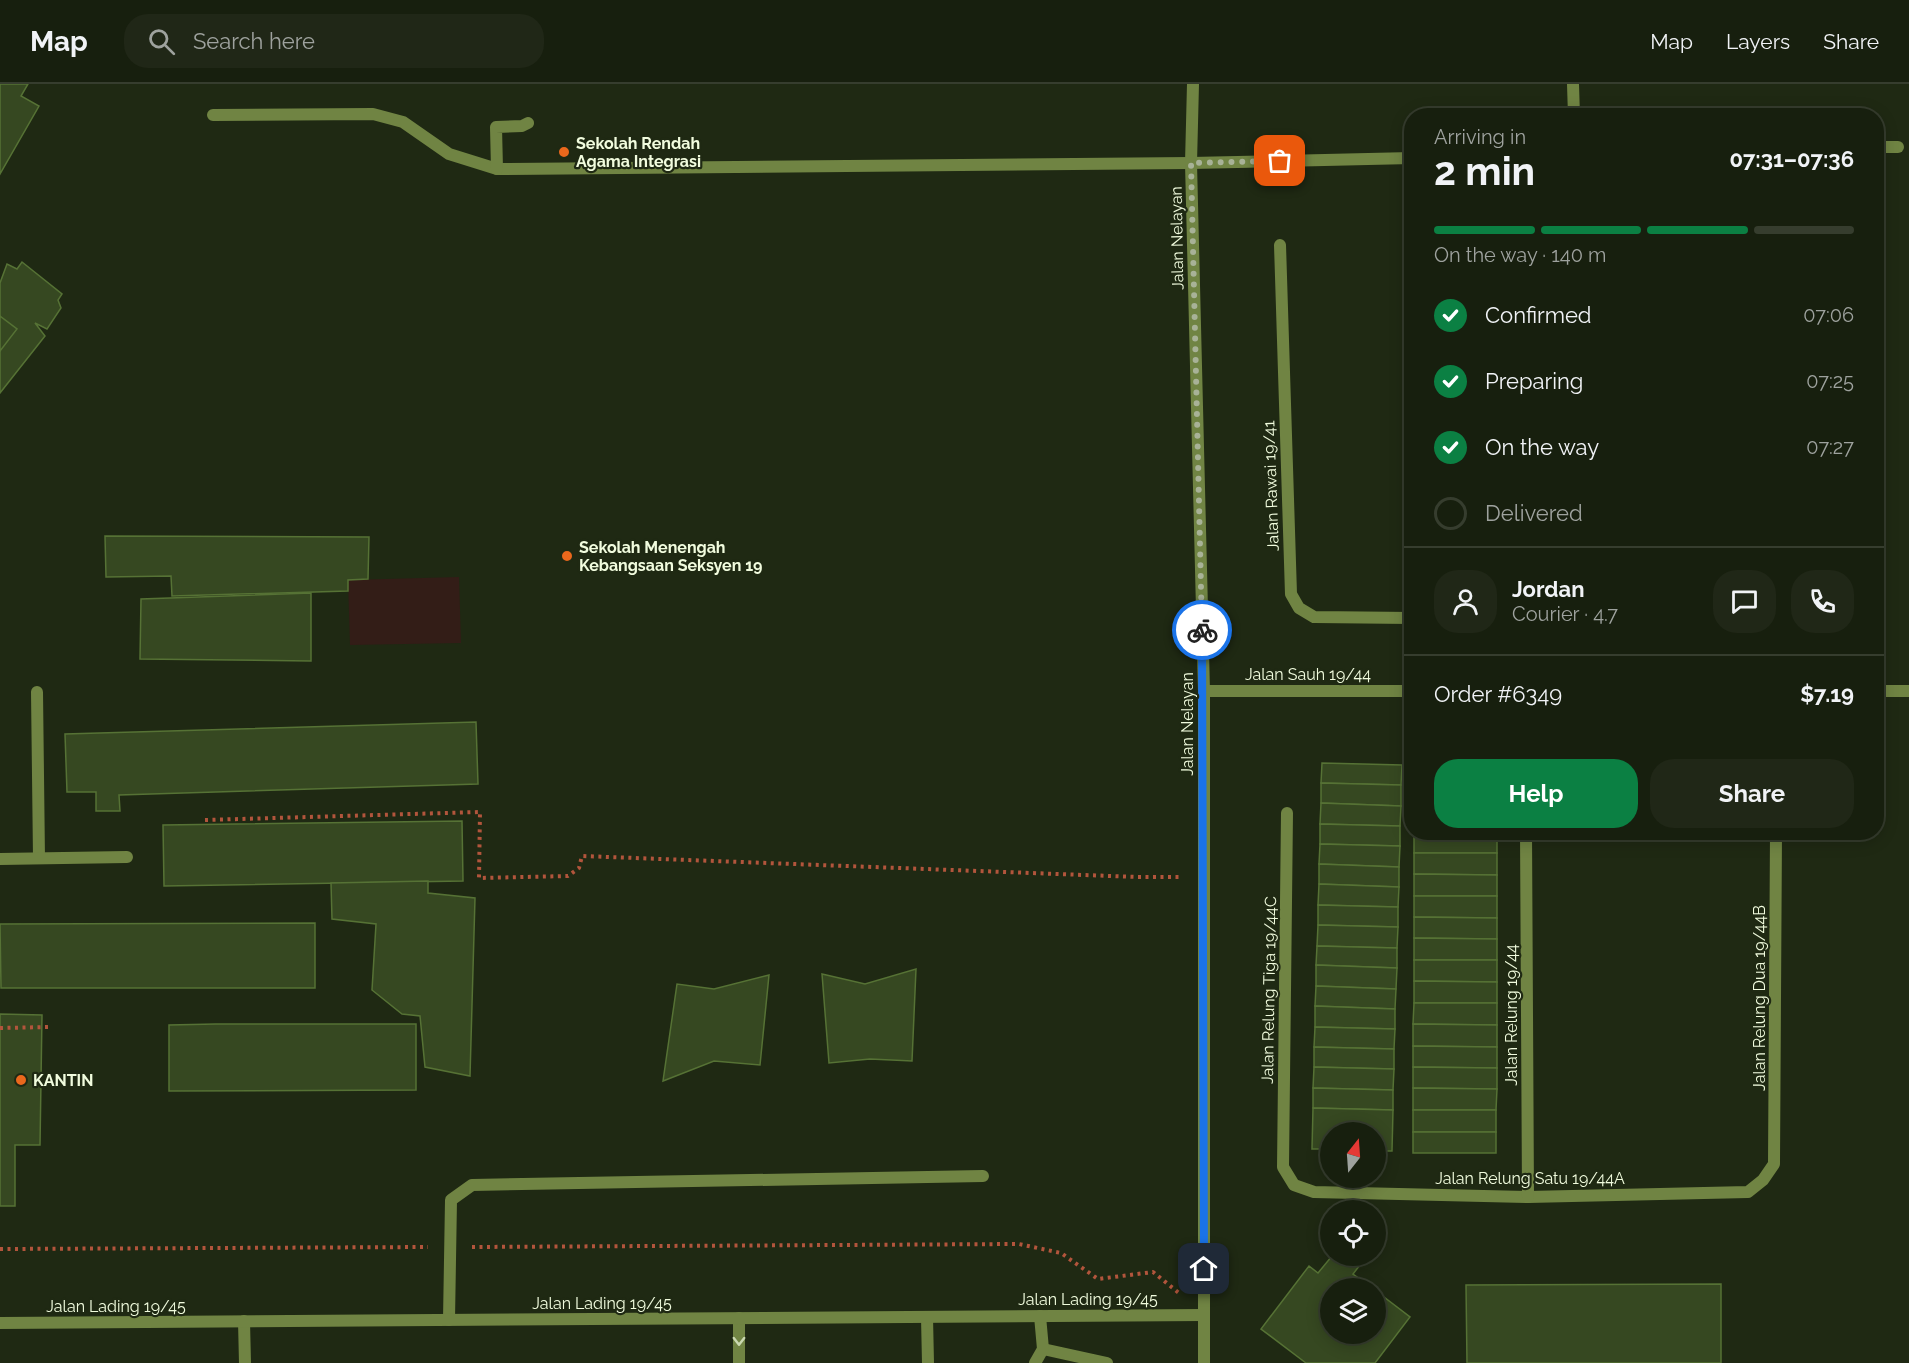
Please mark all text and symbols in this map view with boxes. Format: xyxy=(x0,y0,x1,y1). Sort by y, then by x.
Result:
search box xyxy=(124,14,544,68)
text: Map xyxy=(30,25,88,58)
icon: search xyxy=(145,25,178,58)
text: Search here xyxy=(193,28,315,54)
text: Map xyxy=(1650,29,1693,54)
text: Layers xyxy=(1726,29,1790,54)
text: Share xyxy=(1823,29,1879,54)
text: Arriving in xyxy=(1434,125,1526,149)
place label: Sekolah Rendah Agama Integrasi xyxy=(576,134,701,171)
pin xyxy=(1254,135,1305,186)
icon: bag xyxy=(1263,144,1296,177)
marker: Sekolah Rendah Agama Integrasi xyxy=(557,145,571,159)
text: 07:31–07:36 xyxy=(1730,146,1854,172)
text: 2 min xyxy=(1434,148,1535,194)
street label: Jalan Nelayan xyxy=(1167,186,1187,290)
text: On the way · 140 m xyxy=(1434,243,1606,267)
icon: check xyxy=(1434,299,1467,332)
text: Confirmed xyxy=(1485,302,1592,328)
text: 07:06 xyxy=(1803,303,1854,327)
icon: check xyxy=(1434,365,1467,398)
text: Preparing xyxy=(1485,368,1583,394)
text: 07:25 xyxy=(1806,369,1854,393)
street label: Jalan Rawai 19/41 xyxy=(1259,420,1283,552)
icon: check xyxy=(1434,431,1467,464)
text: On the way xyxy=(1485,434,1599,460)
text: 07:27 xyxy=(1806,435,1854,459)
text: Delivered xyxy=(1485,500,1583,526)
place label: Sekolah Menengah Kebangsaan Seksyen 19 xyxy=(579,538,763,575)
marker: Sekolah Menengah Kebangsaan Seksyen 19 xyxy=(560,549,574,563)
button: person xyxy=(1434,570,1497,633)
button: chat xyxy=(1713,570,1776,633)
button: phone xyxy=(1791,570,1854,633)
text: Jordan xyxy=(1512,576,1584,602)
courier xyxy=(1172,600,1232,660)
text: Courier · 4.7 xyxy=(1512,602,1618,626)
icon: bike xyxy=(1186,614,1219,647)
street label: Jalan Sauh 19/44 xyxy=(1245,665,1371,684)
street label: Jalan Nelayan xyxy=(1178,672,1197,776)
text: Order #6349 xyxy=(1434,681,1562,707)
text: $7.19 xyxy=(1800,681,1854,707)
button: Help xyxy=(1434,759,1638,828)
button: Share xyxy=(1650,759,1854,828)
street label: Jalan Relung Tiga 19/44C xyxy=(1258,896,1280,1084)
street label: Jalan Relung Dua 19/44B xyxy=(1750,905,1769,1091)
street label: Jalan Relung 19/44 xyxy=(1502,944,1521,1086)
place label: KANTIN xyxy=(33,1071,93,1090)
marker: KANTIN xyxy=(14,1073,28,1087)
north arrow xyxy=(1320,1122,1386,1188)
map controls xyxy=(1320,1122,1386,1344)
street label: Jalan Relung Satu 19/44A xyxy=(1435,1169,1625,1188)
button: locate xyxy=(1320,1200,1386,1266)
pin xyxy=(1178,1243,1229,1294)
icon: home xyxy=(1187,1252,1220,1285)
button: layers xyxy=(1320,1278,1386,1344)
street label: Jalan Lading 19/45 xyxy=(1018,1290,1158,1309)
street label: Jalan Lading 19/45 xyxy=(532,1294,672,1313)
street label: Jalan Lading 19/45 xyxy=(46,1297,186,1316)
one-way arrow xyxy=(733,1336,745,1345)

